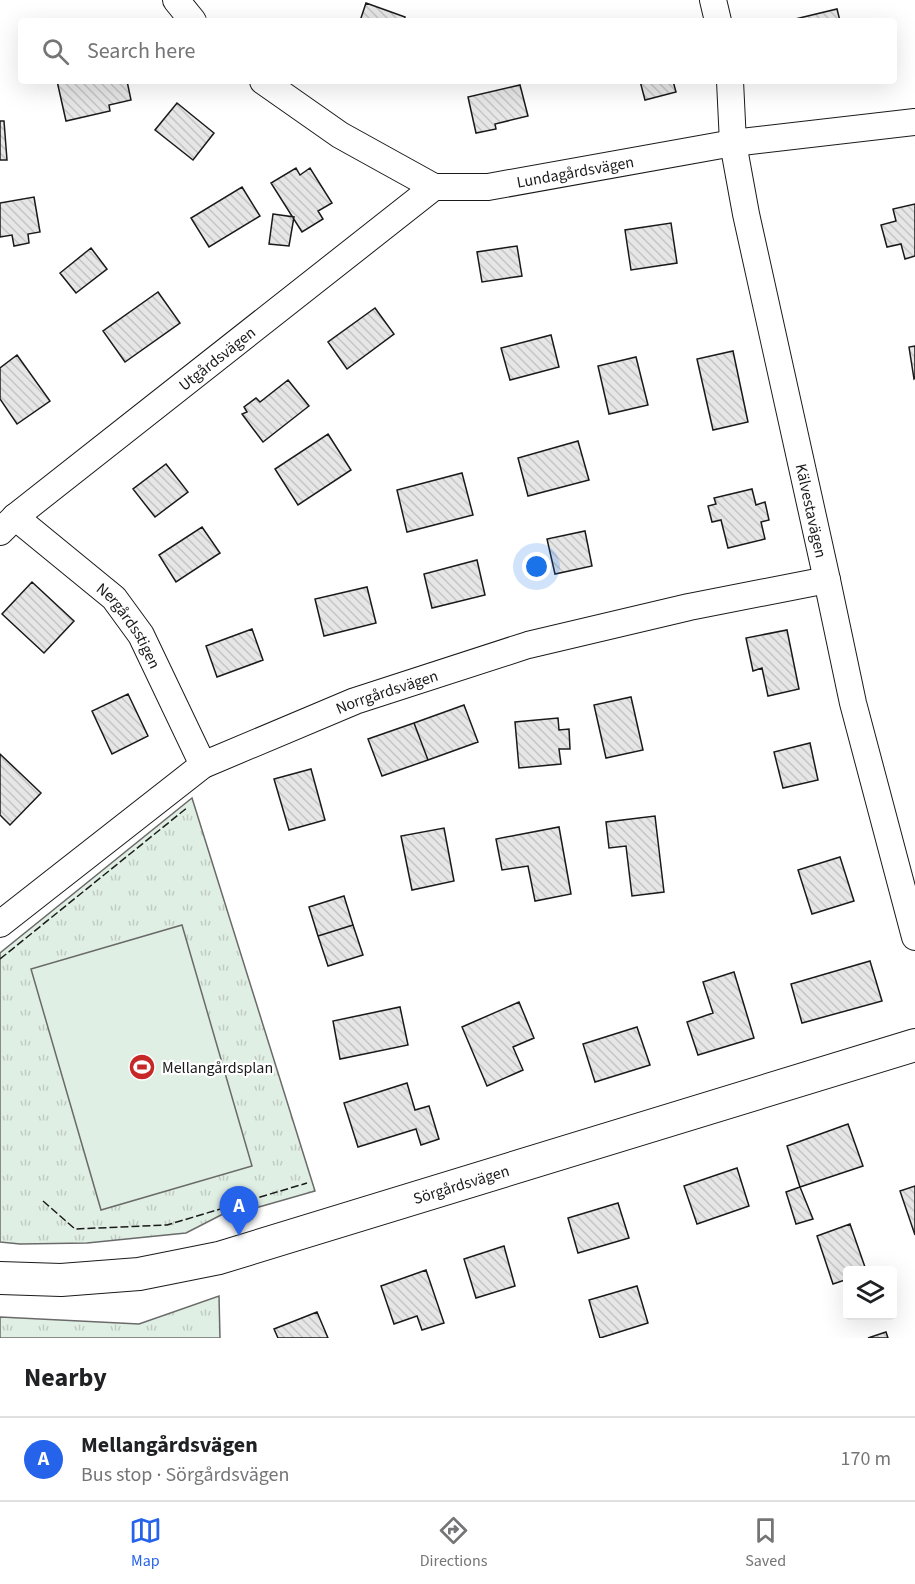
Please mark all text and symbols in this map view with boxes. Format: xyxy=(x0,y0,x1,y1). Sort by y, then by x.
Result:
search box xyxy=(18,18,897,84)
icon: search xyxy=(39,35,72,68)
text: Search here xyxy=(87,35,195,67)
street label: Lundagårdsvägen xyxy=(515,151,636,194)
street label: Utgårdsvägen xyxy=(174,322,260,396)
street label: Kälvestavägen xyxy=(790,461,832,560)
your location xyxy=(522,552,551,581)
street label: Nergårdsstigen xyxy=(91,578,165,672)
street label: Norrgårdsvägen xyxy=(333,665,441,720)
sports icon: Mellangårdsplan xyxy=(127,1052,157,1082)
place label: Mellangårdsplan xyxy=(162,1057,273,1079)
street label: Sörgårdsvägen xyxy=(411,1160,512,1210)
pin: A xyxy=(220,1186,258,1236)
map controls xyxy=(843,1266,897,1320)
button: layers xyxy=(843,1266,897,1320)
text: Nearby xyxy=(24,1359,107,1396)
text: Mellangårdsvägen xyxy=(81,1429,258,1461)
text: A xyxy=(38,1445,49,1473)
text: 170 m xyxy=(841,1445,891,1473)
text: Bus stop · Sörgårdsvägen xyxy=(81,1461,289,1489)
tab: Map xyxy=(129,1514,162,1572)
tab: Directions xyxy=(420,1514,487,1572)
tab: Saved xyxy=(745,1514,786,1572)

